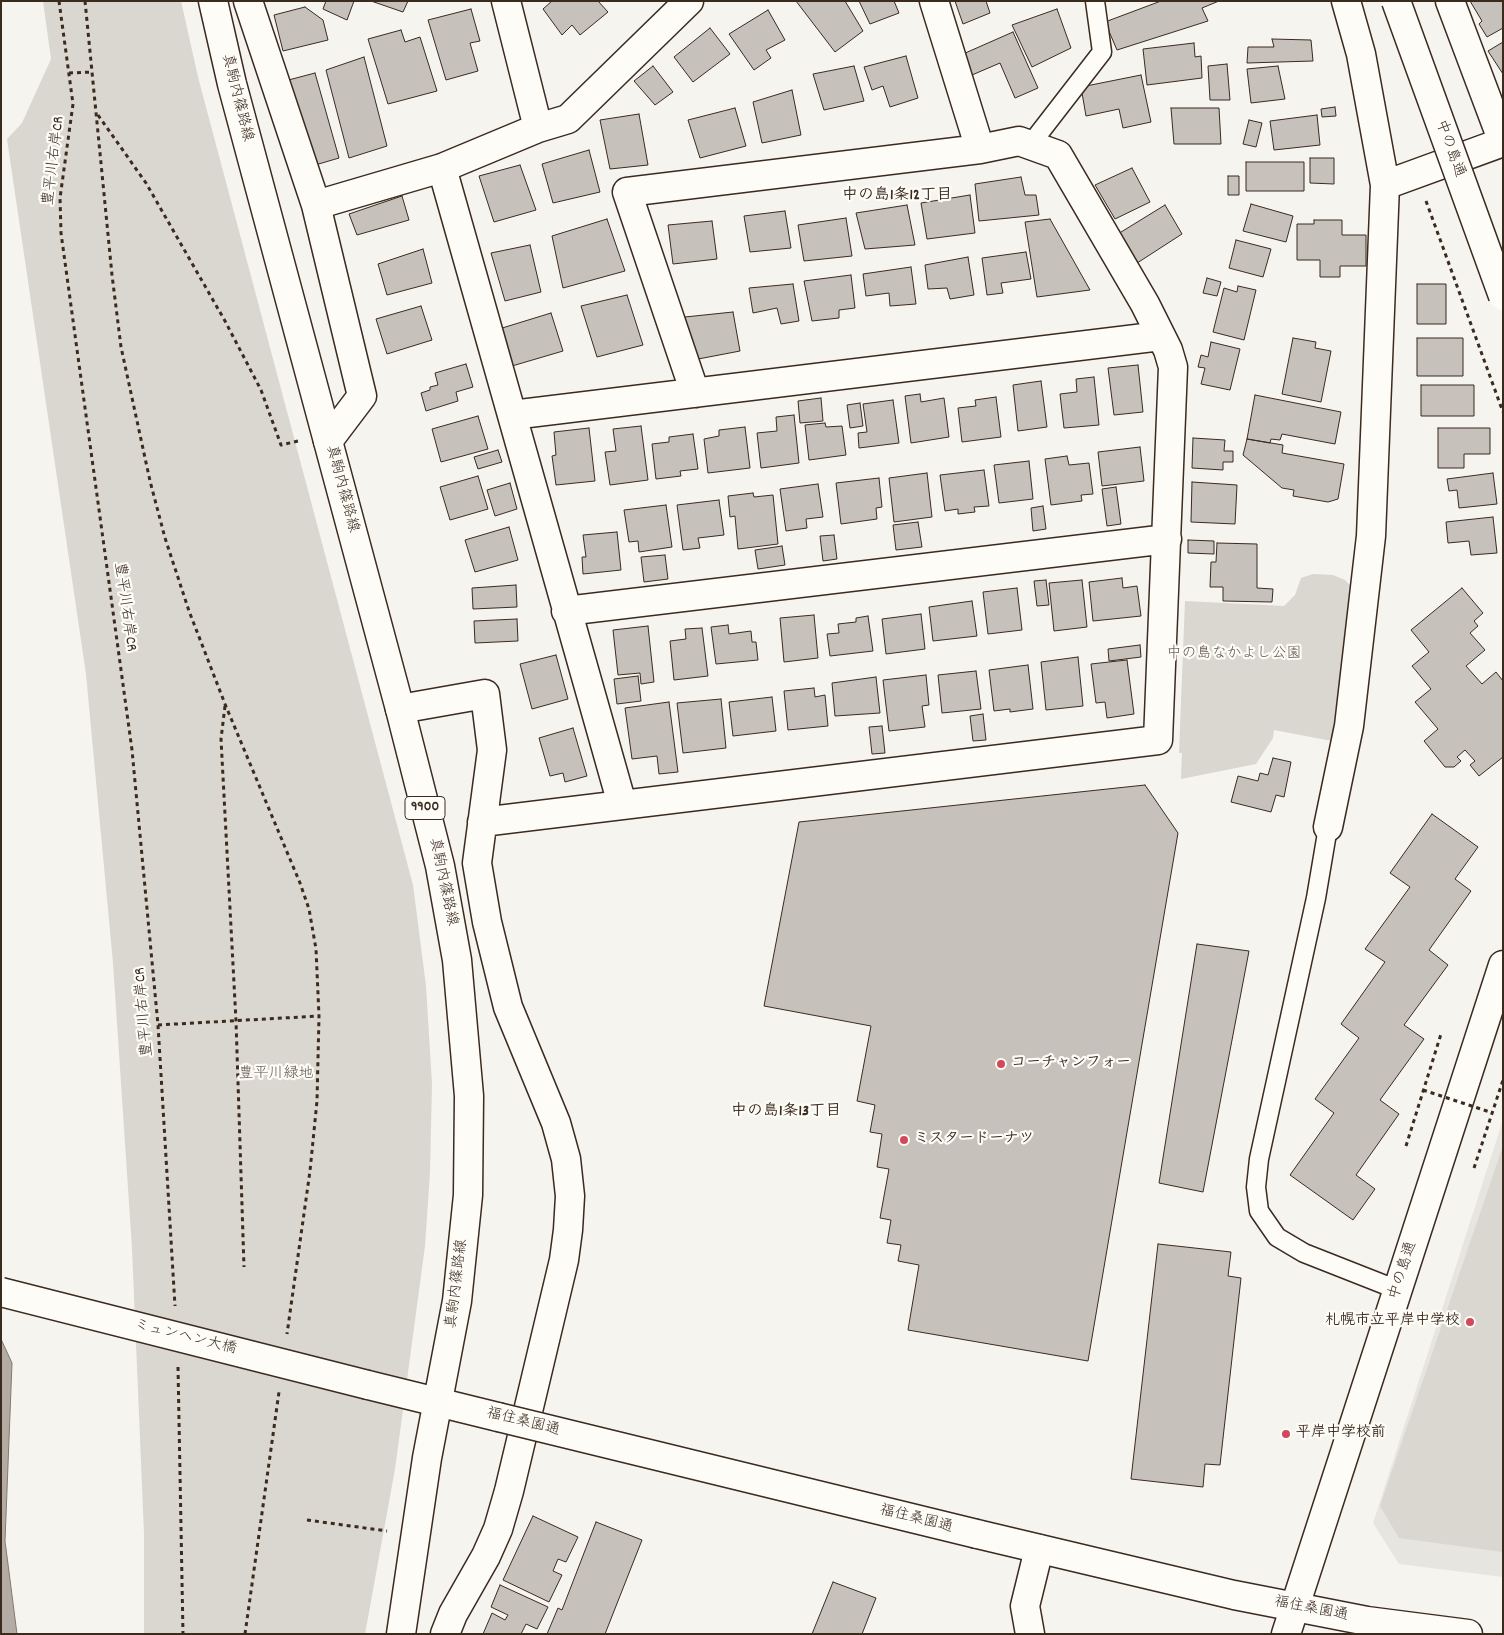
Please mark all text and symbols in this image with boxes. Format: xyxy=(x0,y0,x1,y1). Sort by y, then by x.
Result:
street label: 真駒内篠路線 xyxy=(216,52,256,144)
street label: 豊平川右岸CR xyxy=(41,115,69,207)
street label: 中の島通 xyxy=(1430,118,1468,180)
district label: 中の島1条12丁目 xyxy=(842,187,952,207)
street label: 真駒内篠路線 xyxy=(321,443,361,535)
street label: 豊平川右岸CR xyxy=(109,561,139,653)
park label: 中の島なかよし公園 xyxy=(1167,646,1301,664)
road number: 9900 xyxy=(405,796,445,820)
street label: 真駒内篠路線 xyxy=(424,836,460,928)
street label: 豊平川右岸CR xyxy=(132,967,158,1057)
place label: コーチャンフォー xyxy=(1011,1055,1131,1073)
marker: コーチャンフォー xyxy=(995,1058,1007,1070)
park label: 豊平川緑地 xyxy=(239,1066,313,1084)
district label: 中の島1条13丁目 xyxy=(731,1103,841,1123)
place label: ミスタードーナツ xyxy=(914,1131,1034,1149)
marker: ミスタードーナツ xyxy=(898,1134,910,1146)
street label: 真駒内篠路線 xyxy=(444,1238,472,1330)
street label: 中の島通 xyxy=(1386,1240,1422,1302)
place label: 札幌市立平岸中学校 xyxy=(1325,1313,1460,1331)
marker: 札幌市立平岸中学校 xyxy=(1464,1316,1476,1328)
street label: ミュンヘン大橋 xyxy=(132,1317,238,1359)
street label: 福住桑園通 xyxy=(484,1405,562,1441)
place label: 平岸中学校前 xyxy=(1296,1425,1386,1443)
marker: 平岸中学校前 xyxy=(1280,1428,1292,1440)
street label: 福住桑園通 xyxy=(877,1502,955,1538)
street label: 福住桑園通 xyxy=(1272,1594,1350,1626)

